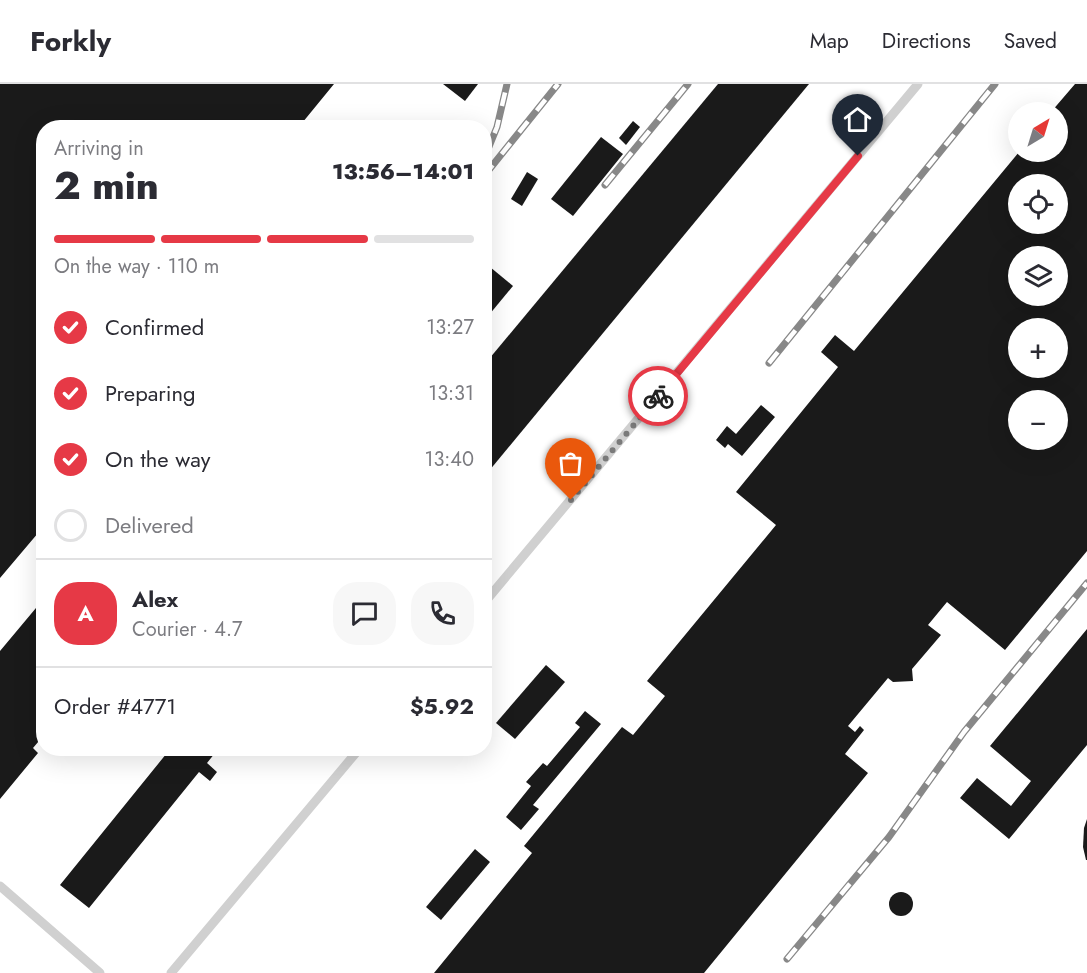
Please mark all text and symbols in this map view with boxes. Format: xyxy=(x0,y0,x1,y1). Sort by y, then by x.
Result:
text: Forkly xyxy=(30,21,111,62)
text: Map xyxy=(810,26,849,56)
text: Directions xyxy=(882,26,971,56)
text: Saved xyxy=(1004,26,1057,56)
pin xyxy=(832,94,883,156)
north arrow xyxy=(1008,102,1068,162)
map controls xyxy=(1008,102,1068,450)
icon: home xyxy=(841,103,874,136)
text: Arriving in xyxy=(54,134,144,163)
text: 13:56–14:01 xyxy=(332,155,474,187)
text: 2 min xyxy=(54,157,159,214)
button: locate xyxy=(1008,174,1068,234)
button: layers xyxy=(1008,246,1068,306)
text: On the way · 110 m xyxy=(54,252,219,281)
icon: check xyxy=(54,311,87,344)
text: Confirmed xyxy=(105,311,204,343)
text: 13:27 xyxy=(426,313,474,342)
button: + xyxy=(1008,318,1068,378)
courier xyxy=(628,366,688,426)
icon: check xyxy=(54,377,87,410)
text: Preparing xyxy=(105,377,196,409)
text: 13:31 xyxy=(428,379,474,408)
icon: bike xyxy=(642,380,675,413)
button: − xyxy=(1008,390,1068,450)
pin xyxy=(545,438,596,500)
icon: check xyxy=(54,443,87,476)
text: On the way xyxy=(105,443,210,475)
text: 13:40 xyxy=(424,445,474,474)
icon: bag xyxy=(554,447,587,480)
text: Delivered xyxy=(105,509,194,541)
button: chat xyxy=(333,582,396,645)
button: phone xyxy=(411,582,474,645)
text: Alex xyxy=(132,583,178,615)
text: A xyxy=(77,597,94,629)
text: Courier · 4.7 xyxy=(132,615,243,644)
text: Order #4771 xyxy=(54,690,176,722)
text: $5.92 xyxy=(410,690,474,722)

